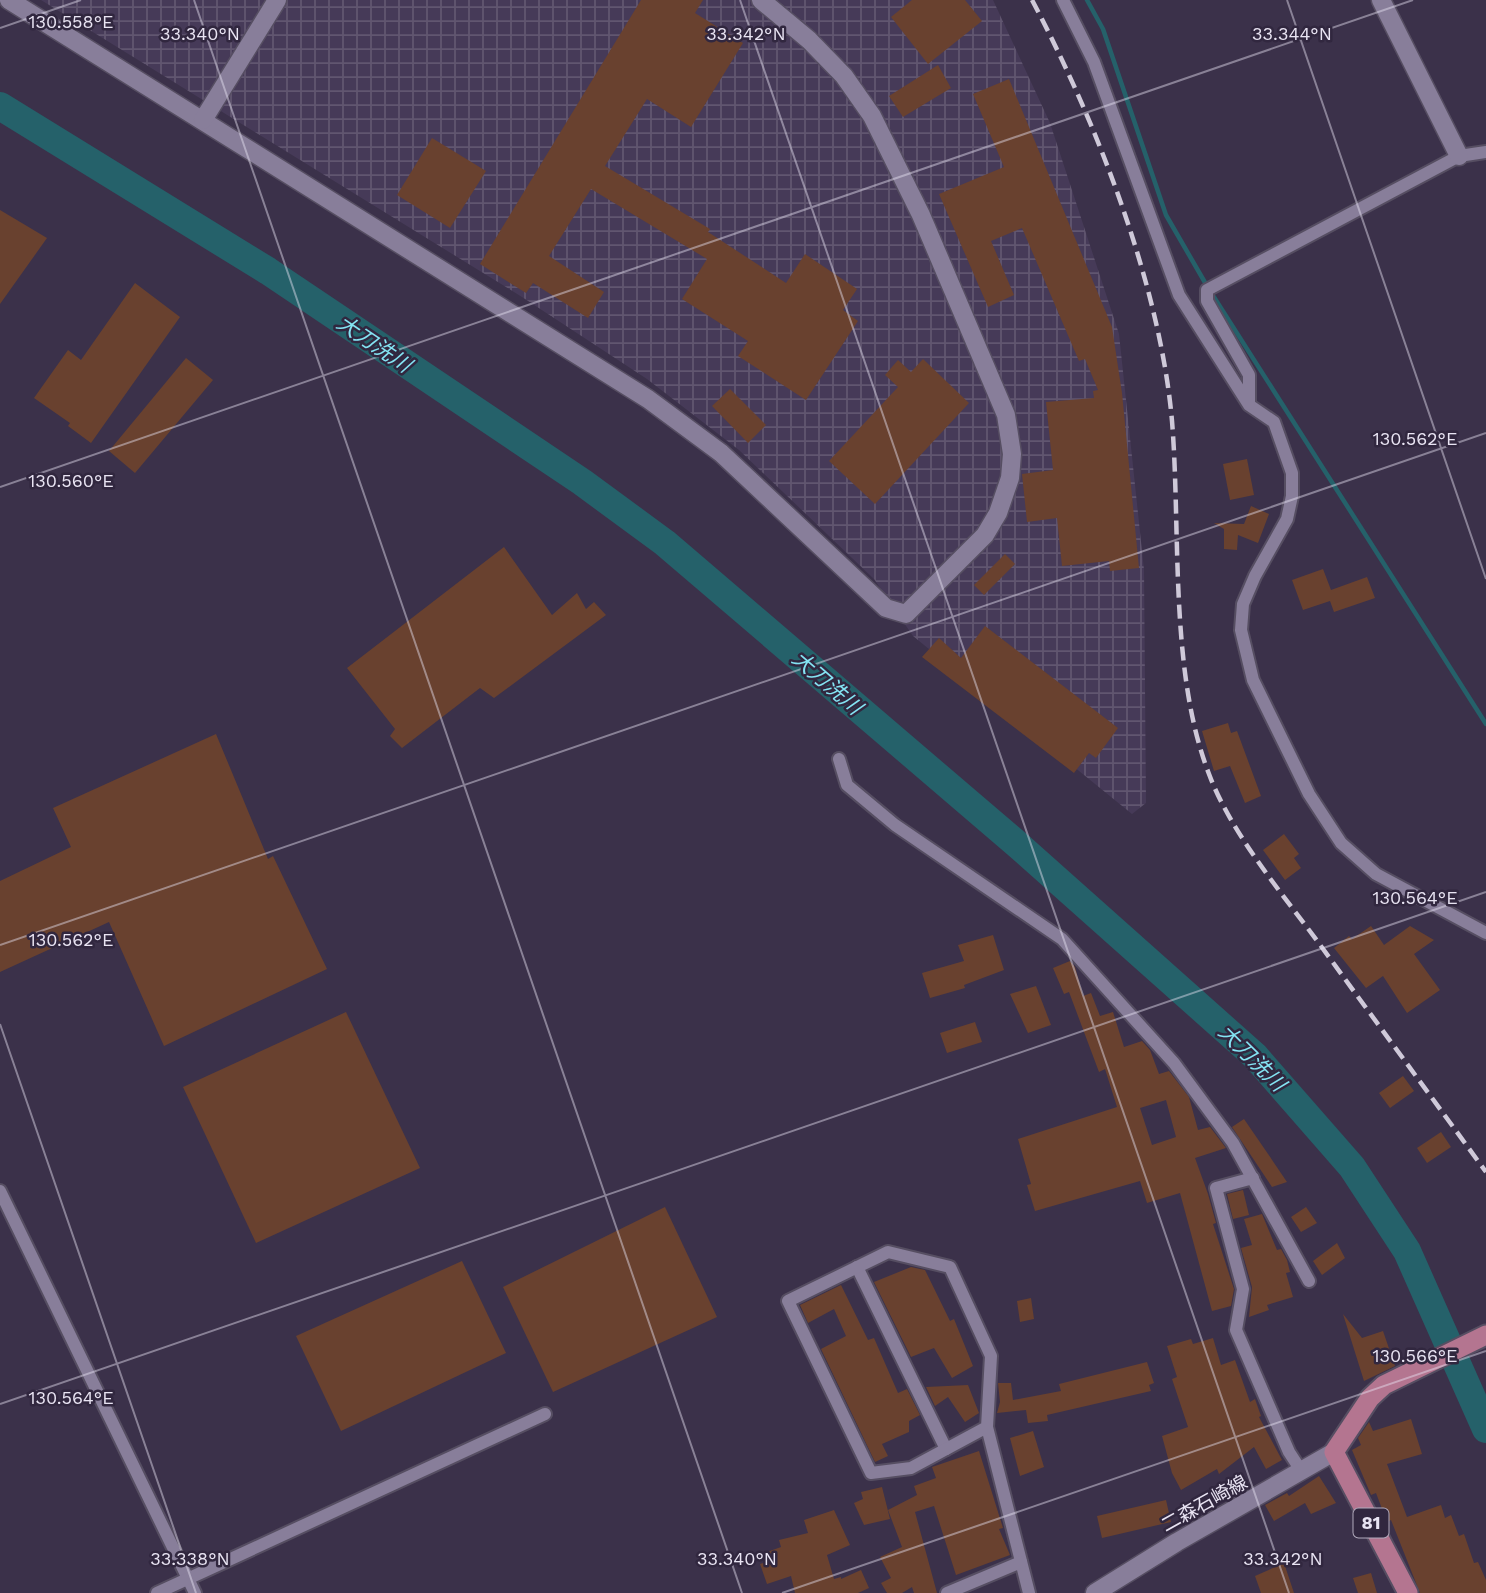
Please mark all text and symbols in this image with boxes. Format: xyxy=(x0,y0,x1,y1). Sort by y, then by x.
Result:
text: 130.558°E xyxy=(29,11,113,32)
text: 33.340°N xyxy=(160,23,240,44)
text: 33.342°N xyxy=(706,23,786,44)
text: 33.344°N xyxy=(1252,23,1332,44)
water label: 大刀洗川 xyxy=(332,310,418,379)
text: 130.562°E xyxy=(1373,428,1457,449)
text: 130.560°E xyxy=(28,470,114,491)
water label: 大刀洗川 xyxy=(787,646,869,721)
text: 130.564°E xyxy=(1372,887,1458,908)
text: 130.562°E xyxy=(29,929,113,950)
water label: 大刀洗川 xyxy=(1214,1019,1292,1098)
text: 130.566°E xyxy=(1372,1345,1458,1366)
text: 130.564°E xyxy=(28,1387,114,1408)
street label: 二森石崎線 xyxy=(1157,1470,1251,1537)
road number: 81 xyxy=(1354,1508,1388,1538)
text: 33.338°N xyxy=(150,1548,230,1569)
text: 33.340°N xyxy=(697,1548,777,1569)
text: 33.342°N xyxy=(1243,1548,1323,1569)

